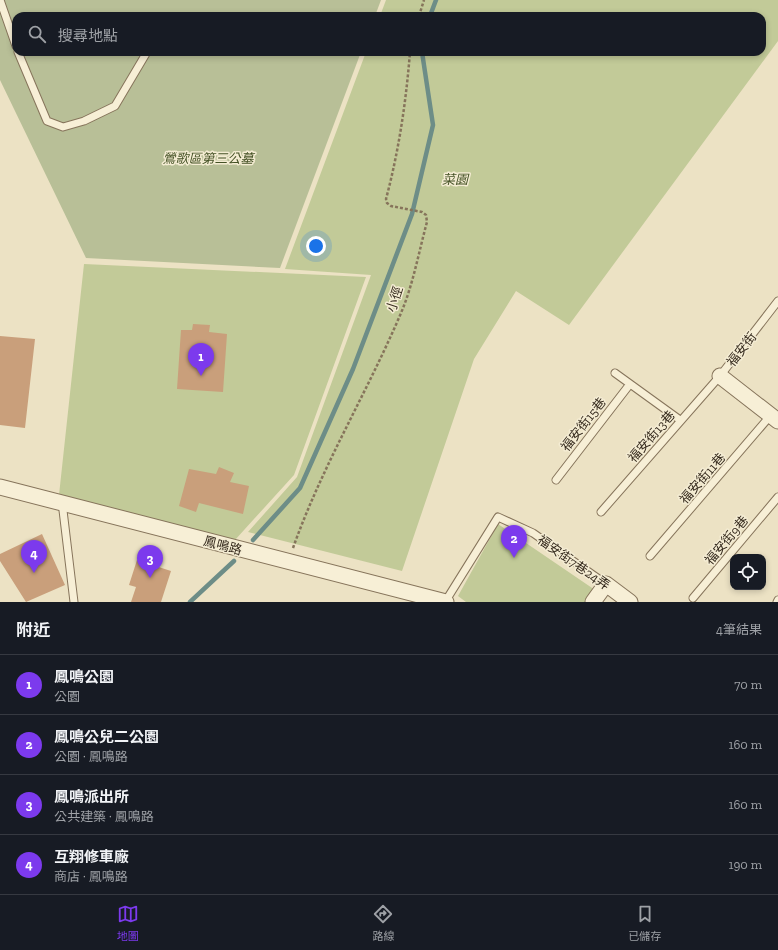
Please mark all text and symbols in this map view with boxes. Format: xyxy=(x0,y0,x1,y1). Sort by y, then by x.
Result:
search box xyxy=(12,12,766,56)
icon: search xyxy=(26,23,48,45)
text: 搜尋地點 xyxy=(58,27,118,45)
park label: 鶯歌區第三公墓 xyxy=(162,151,255,166)
park label: 菜園 xyxy=(442,172,470,187)
your location xyxy=(306,236,326,256)
street label: 小徑 xyxy=(383,284,406,314)
street label: 福安街 xyxy=(723,329,759,369)
pin: 1 xyxy=(188,343,214,376)
street label: 福安街15巷 xyxy=(558,395,609,454)
street label: 福安街13巷 xyxy=(625,407,678,465)
street label: 福安街11巷 xyxy=(676,450,728,507)
street label: 福安街9巷 xyxy=(702,513,751,568)
pin: 2 xyxy=(501,525,527,558)
street label: 福安街7巷24弄 xyxy=(535,532,613,593)
street label: 鳳鳴路 xyxy=(202,533,244,558)
pin: 4 xyxy=(21,540,47,573)
pin: 3 xyxy=(137,545,163,578)
map controls xyxy=(730,554,766,590)
button: locate xyxy=(730,554,766,590)
text: 附近 xyxy=(16,620,50,640)
text: 4筆結果 xyxy=(716,622,762,637)
text: 鳳鳴公園 xyxy=(54,668,114,686)
text: 1 xyxy=(26,677,32,692)
text: 70 m xyxy=(734,677,762,692)
text: 公園 xyxy=(54,689,80,704)
text: 鳳鳴公兒二公園 xyxy=(54,728,159,746)
text: 2 xyxy=(26,737,32,752)
text: 160 m xyxy=(728,737,762,752)
text: 公園 · 鳳鳴路 xyxy=(54,749,128,764)
text: 鳳鳴派出所 xyxy=(54,788,129,806)
text: 3 xyxy=(26,797,32,812)
text: 160 m xyxy=(728,797,762,812)
text: 公共建築 · 鳳鳴路 xyxy=(54,809,154,824)
text: 互翔修車廠 xyxy=(54,848,129,866)
text: 4 xyxy=(25,857,33,872)
text: 190 m xyxy=(728,857,762,872)
text: 商店 · 鳳鳴路 xyxy=(54,869,128,884)
tab: 地圖 xyxy=(117,903,139,943)
tab: 路線 xyxy=(372,903,394,943)
tab: 已儲存 xyxy=(628,903,661,943)

